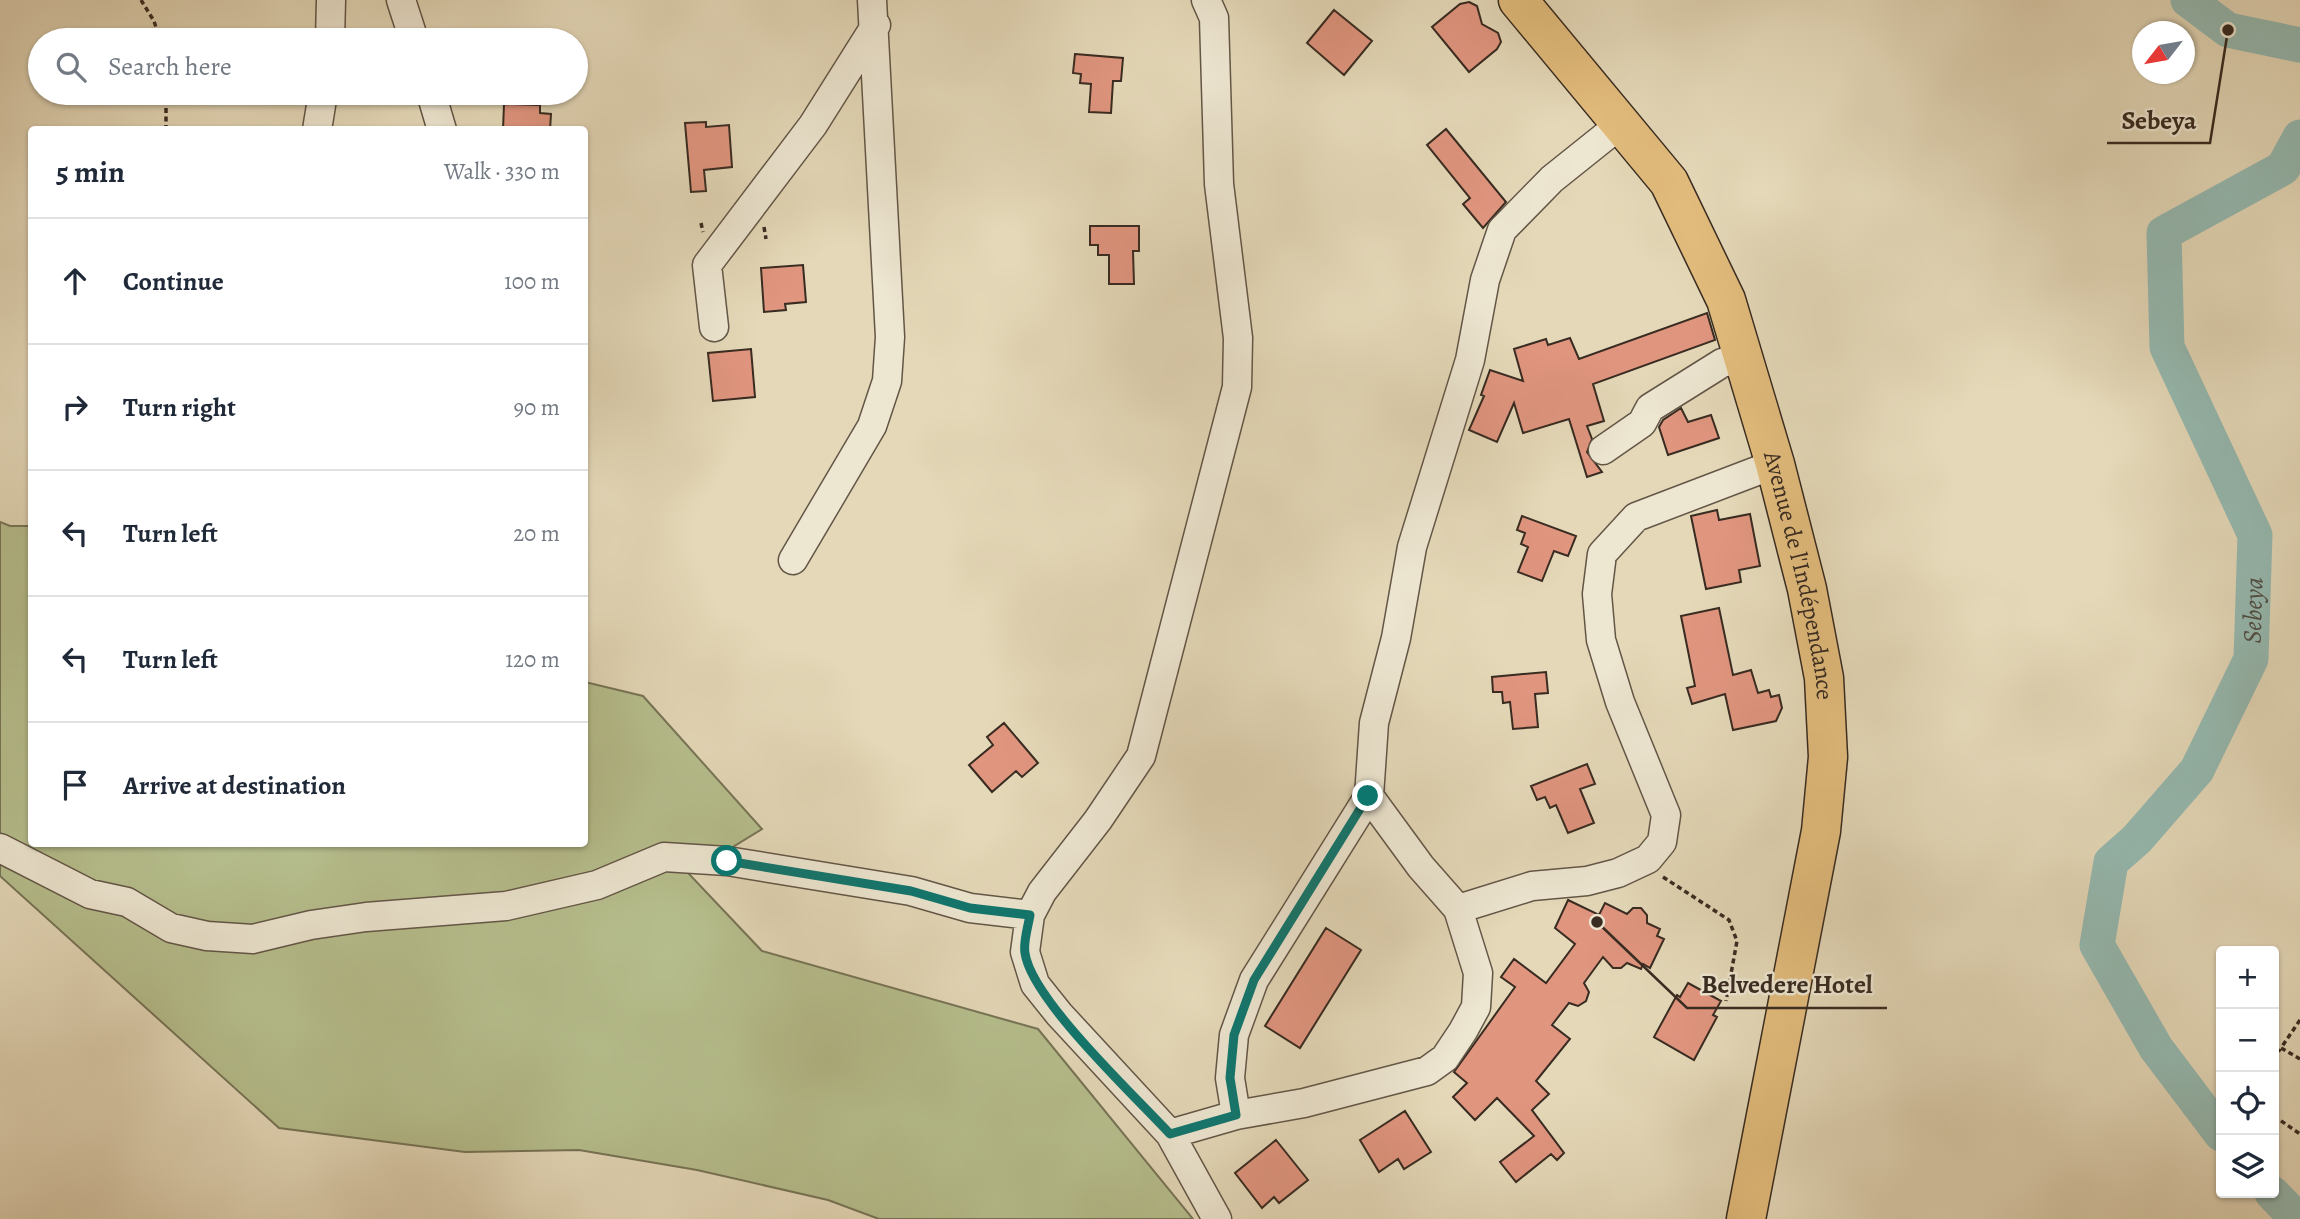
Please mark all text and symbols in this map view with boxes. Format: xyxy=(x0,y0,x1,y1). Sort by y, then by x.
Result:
north arrow xyxy=(2132,21,2195,84)
search box xyxy=(28,28,588,105)
icon: search xyxy=(52,48,90,86)
text: Search here xyxy=(108,49,232,84)
callout: Sebeya xyxy=(2107,96,2210,143)
text: Sebeya xyxy=(2121,103,2197,138)
text: 5 min xyxy=(56,152,125,192)
text: Walk · 330 m xyxy=(444,156,560,187)
icon: ahead xyxy=(56,262,94,300)
text: Continue xyxy=(123,264,224,299)
text: 100 m xyxy=(504,266,560,297)
icon: right xyxy=(56,388,94,426)
text: Turn right xyxy=(123,390,236,425)
text: 90 m xyxy=(514,392,560,423)
street label: Avenue de l'Indépendance xyxy=(1756,446,1841,701)
icon: left xyxy=(56,514,94,552)
text: Turn left xyxy=(123,516,218,551)
text: 20 m xyxy=(513,518,560,549)
water label: Sebeya xyxy=(2234,577,2271,644)
icon: left xyxy=(56,640,94,678)
text: Turn left xyxy=(123,642,218,677)
text: 120 m xyxy=(505,644,560,675)
icon: arrive xyxy=(56,766,94,804)
text: Arrive at destination xyxy=(123,768,346,803)
route end xyxy=(1352,780,1383,811)
route start xyxy=(711,845,742,876)
map controls xyxy=(2216,946,2279,1198)
button: + xyxy=(2216,946,2279,1009)
callout: Belvedere Hotel xyxy=(1687,961,1887,1008)
text: Belvedere Hotel xyxy=(1701,967,1873,1002)
button: − xyxy=(2216,1009,2279,1072)
button: locate xyxy=(2216,1072,2279,1135)
button: layers xyxy=(2216,1135,2279,1198)

